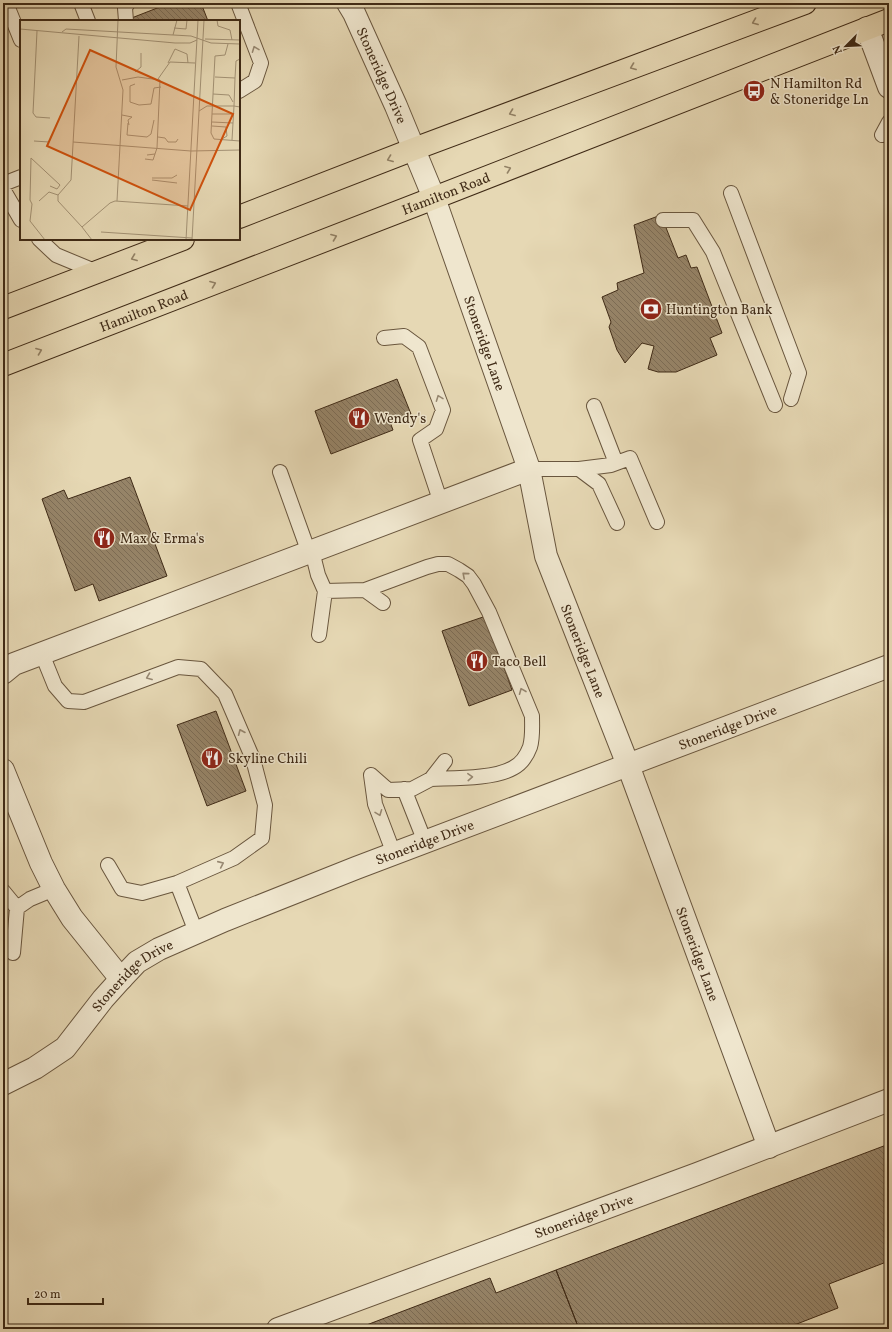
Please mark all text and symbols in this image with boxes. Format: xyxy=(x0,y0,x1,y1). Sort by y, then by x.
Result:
one-way arrow xyxy=(752,17,759,25)
inset map xyxy=(20,20,240,240)
street label: Stoneridge Drive xyxy=(351,25,410,127)
north arrow xyxy=(826,26,866,66)
text: N xyxy=(830,43,847,56)
one-way arrow xyxy=(252,45,260,52)
one-way arrow xyxy=(630,63,637,71)
place label: N Hamilton Rd & Stoneridge Ln xyxy=(770,75,869,110)
bus stop icon: N Hamilton Rd & Stoneridge Ln xyxy=(741,78,767,104)
one-way arrow xyxy=(508,108,515,116)
one-way arrow xyxy=(386,154,393,162)
one-way arrow xyxy=(504,166,511,174)
street label: Hamilton Road xyxy=(399,169,493,221)
one-way arrow xyxy=(331,233,338,241)
one-way arrow xyxy=(130,254,137,262)
one-way arrow xyxy=(209,280,216,288)
street label: Hamilton Road xyxy=(97,286,191,338)
street label: Stoneridge Lane xyxy=(458,294,509,394)
bank icon: Huntington Bank xyxy=(638,296,664,322)
place label: Huntington Bank xyxy=(666,301,773,320)
one-way arrow xyxy=(36,347,43,355)
one-way arrow xyxy=(435,394,443,401)
restaurant icon: Wendy's xyxy=(346,405,372,431)
place label: Wendy's xyxy=(374,410,426,429)
restaurant icon: Max & Erma's xyxy=(91,525,117,551)
place label: Max & Erma's xyxy=(120,530,205,549)
one-way arrow xyxy=(462,572,470,579)
street label: Stoneridge Lane xyxy=(555,602,609,702)
restaurant icon: Taco Bell xyxy=(464,648,490,674)
place label: Taco Bell xyxy=(492,653,547,672)
one-way arrow xyxy=(146,673,153,681)
one-way arrow xyxy=(518,687,526,694)
street label: Stoneridge Drive xyxy=(676,701,780,756)
one-way arrow xyxy=(238,729,246,736)
restaurant icon: Skyline Chili xyxy=(199,745,225,771)
place label: Skyline Chili xyxy=(228,750,307,769)
one-way arrow xyxy=(467,773,473,782)
one-way arrow xyxy=(374,810,382,817)
street label: Stoneridge Drive xyxy=(373,816,477,871)
one-way arrow xyxy=(217,861,225,869)
street label: Stoneridge Lane xyxy=(670,905,723,1005)
street label: Stoneridge Drive xyxy=(88,936,177,1017)
street label: Stoneridge Drive xyxy=(532,1190,637,1244)
scale bar xyxy=(28,1280,103,1306)
text: 20 m xyxy=(34,1287,61,1303)

